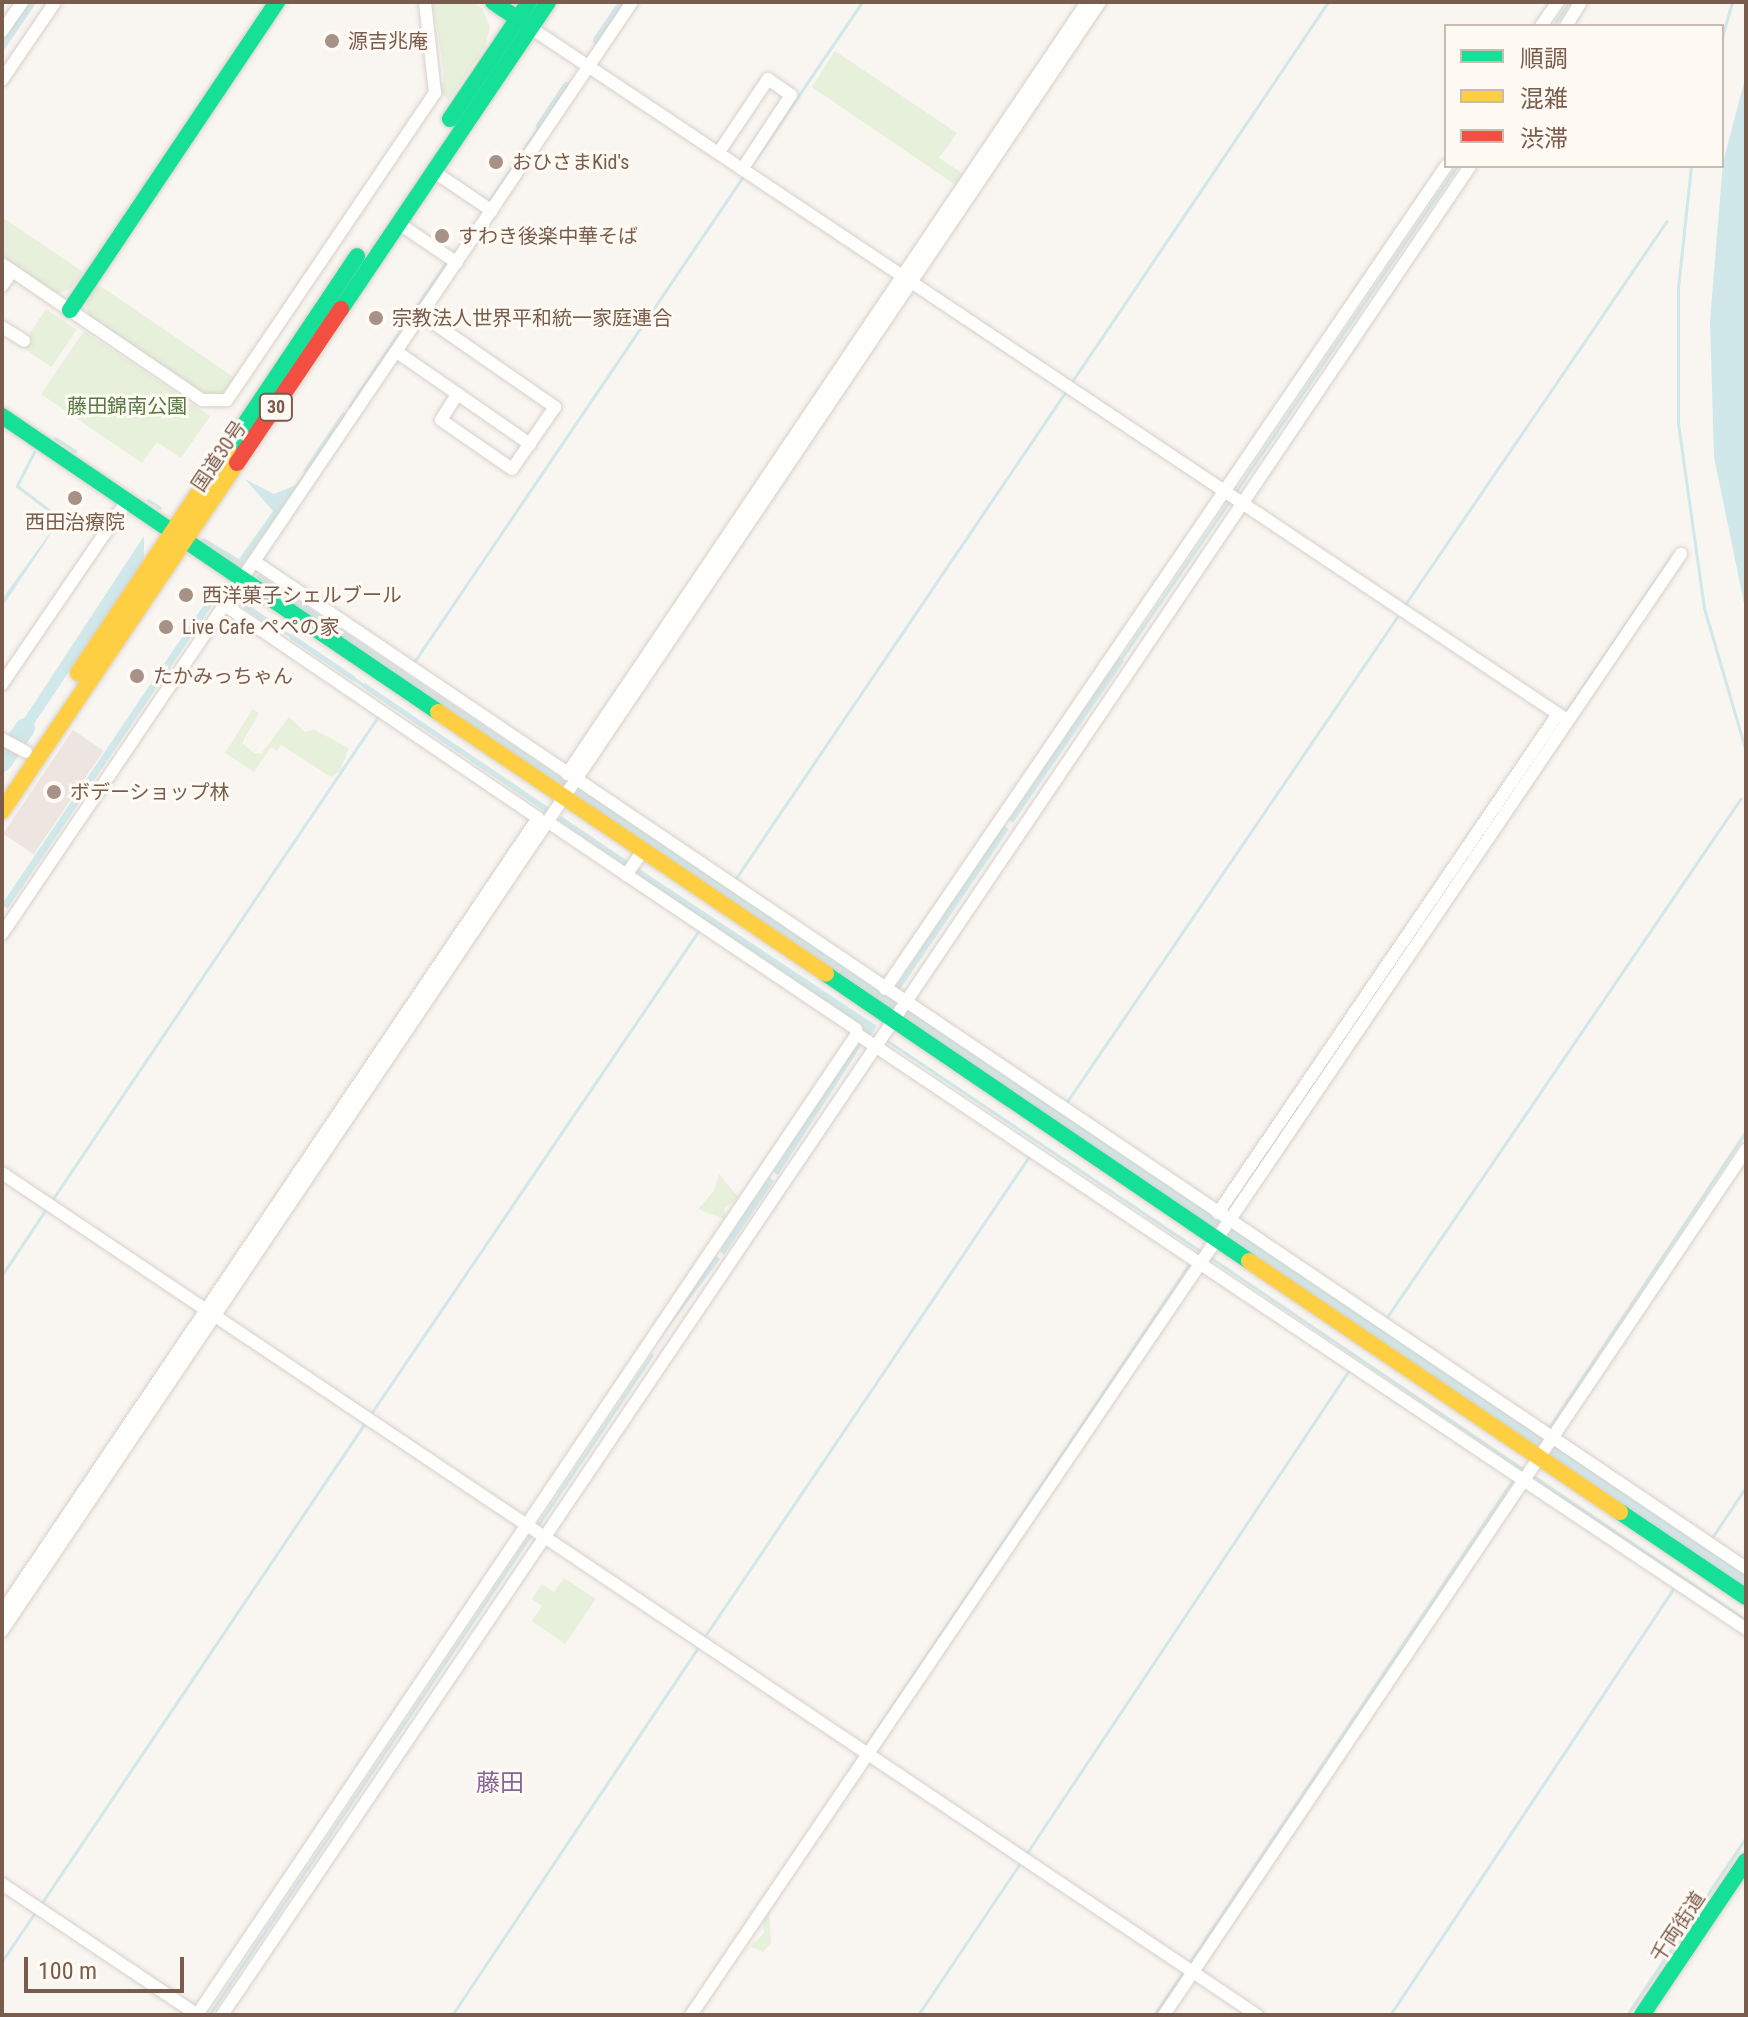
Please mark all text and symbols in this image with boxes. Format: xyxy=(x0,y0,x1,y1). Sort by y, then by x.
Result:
legend xyxy=(1444,24,1724,168)
place label: 源吉兆庵 xyxy=(348,29,428,53)
marker: 源吉兆庵 xyxy=(323,32,341,50)
text: 順調 xyxy=(1520,45,1568,73)
text: 混雑 xyxy=(1520,85,1568,113)
text: 渋滞 xyxy=(1520,125,1568,153)
place label: おひさまKid's xyxy=(512,150,629,174)
marker: おひさまKid's xyxy=(487,153,505,171)
place label: すわき後楽中華そば xyxy=(458,224,638,248)
marker: すわき後楽中華そば xyxy=(433,227,451,245)
place label: 宗教法人世界平和統一家庭連合 xyxy=(392,306,672,330)
marker: 宗教法人世界平和統一家庭連合 xyxy=(367,309,385,327)
road number: 30 xyxy=(258,393,294,421)
park label: 藤田錦南公園 xyxy=(67,394,187,418)
street label: 国道30号 xyxy=(187,416,251,496)
marker: 西田治療院 xyxy=(66,489,84,507)
place label: 西田治療院 xyxy=(25,510,125,534)
place label: 西洋菓子シェルブール xyxy=(202,583,402,607)
marker: 西洋菓子シェルブール xyxy=(177,586,195,604)
place label: Live Cafe ペペの家 xyxy=(182,615,339,639)
marker: Live Cafe ペペの家 xyxy=(157,618,175,636)
place label: たかみっちゃん xyxy=(153,664,293,688)
marker: たかみっちゃん xyxy=(128,667,146,685)
place label: ボデーショップ林 xyxy=(70,780,230,804)
marker: ボデーショップ林 xyxy=(45,783,63,801)
district label: 藤田 xyxy=(476,1770,524,1798)
street label: 千両街道 xyxy=(1646,1887,1710,1967)
scale bar xyxy=(28,1941,188,1991)
text: 100 m xyxy=(38,1957,97,1985)

